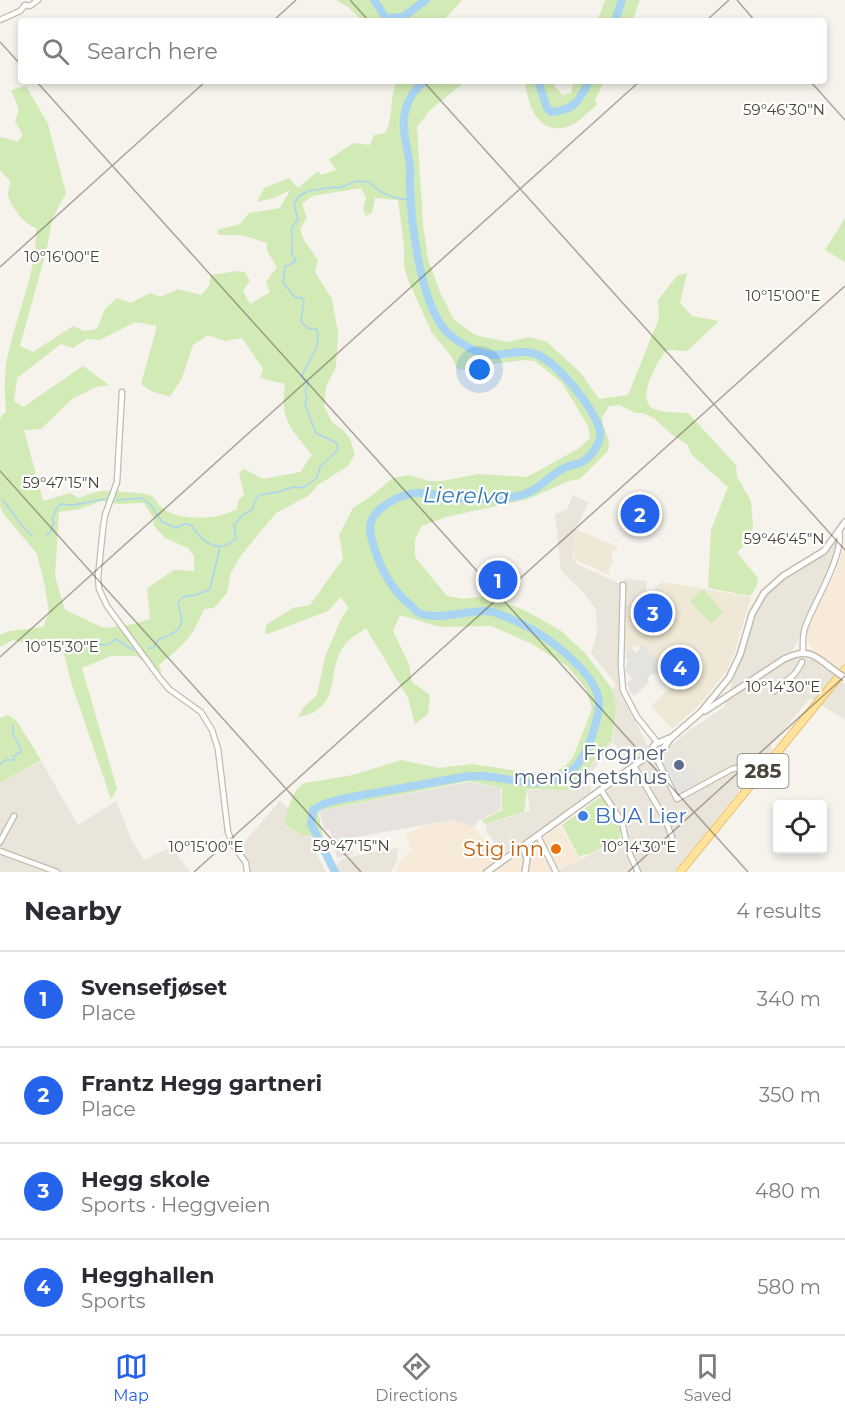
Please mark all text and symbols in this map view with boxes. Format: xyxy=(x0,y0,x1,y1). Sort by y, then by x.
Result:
search box xyxy=(18,18,827,84)
icon: search xyxy=(39,35,72,68)
text: Search here xyxy=(87,38,218,65)
text: 59°46'30"N xyxy=(743,100,825,119)
text: 10°16'00"E xyxy=(24,247,100,266)
text: 10°15'00"E xyxy=(746,286,820,305)
your location xyxy=(465,355,494,384)
text: 59°47'15"N xyxy=(22,473,100,492)
water label: Lierelva xyxy=(423,481,509,510)
pin: 2 xyxy=(620,492,660,536)
text: 59°46'45"N xyxy=(744,529,824,548)
pin: 1 xyxy=(478,558,518,602)
pin: 3 xyxy=(634,590,672,636)
text: 10°15'30"E xyxy=(25,637,99,656)
pin: 4 xyxy=(660,644,700,690)
text: 10°14'30"E xyxy=(746,677,820,696)
place label: Frogner menighetshus xyxy=(514,740,667,789)
road number: 285 xyxy=(738,754,789,788)
marker: Frogner menighetshus xyxy=(672,758,686,772)
map controls xyxy=(773,800,827,854)
button: locate xyxy=(773,800,827,854)
place label: BUA Lier xyxy=(595,803,687,828)
marker: BUA Lier xyxy=(576,809,590,823)
text: 59°47'15"N xyxy=(312,836,390,855)
place label: Stig inn xyxy=(463,836,544,861)
text: 10°15'00"E xyxy=(169,837,243,856)
text: 10°14'30"E xyxy=(602,837,676,856)
marker: Stig inn xyxy=(549,842,563,856)
text: Nearby xyxy=(24,895,121,927)
text: 4 results xyxy=(736,899,821,923)
text: Svensefjøset xyxy=(81,974,227,1001)
text: 1 xyxy=(40,987,47,1011)
text: 340 m xyxy=(757,987,821,1011)
text: Place xyxy=(81,1001,136,1025)
text: Frantz Hegg gartneri xyxy=(81,1070,322,1097)
text: 2 xyxy=(38,1083,49,1107)
text: 350 m xyxy=(759,1083,821,1107)
text: Place xyxy=(81,1097,136,1121)
text: Hegg skole xyxy=(81,1166,210,1193)
text: 3 xyxy=(38,1179,49,1203)
text: 480 m xyxy=(755,1179,821,1203)
text: Sports · Heggveien xyxy=(81,1193,270,1217)
text: Hegghallen xyxy=(81,1262,215,1289)
text: 4 xyxy=(37,1275,50,1299)
text: 580 m xyxy=(757,1275,821,1299)
text: Sports xyxy=(81,1289,146,1313)
tab: Map xyxy=(113,1350,149,1405)
tab: Directions xyxy=(375,1350,457,1405)
tab: Saved xyxy=(684,1350,732,1405)

